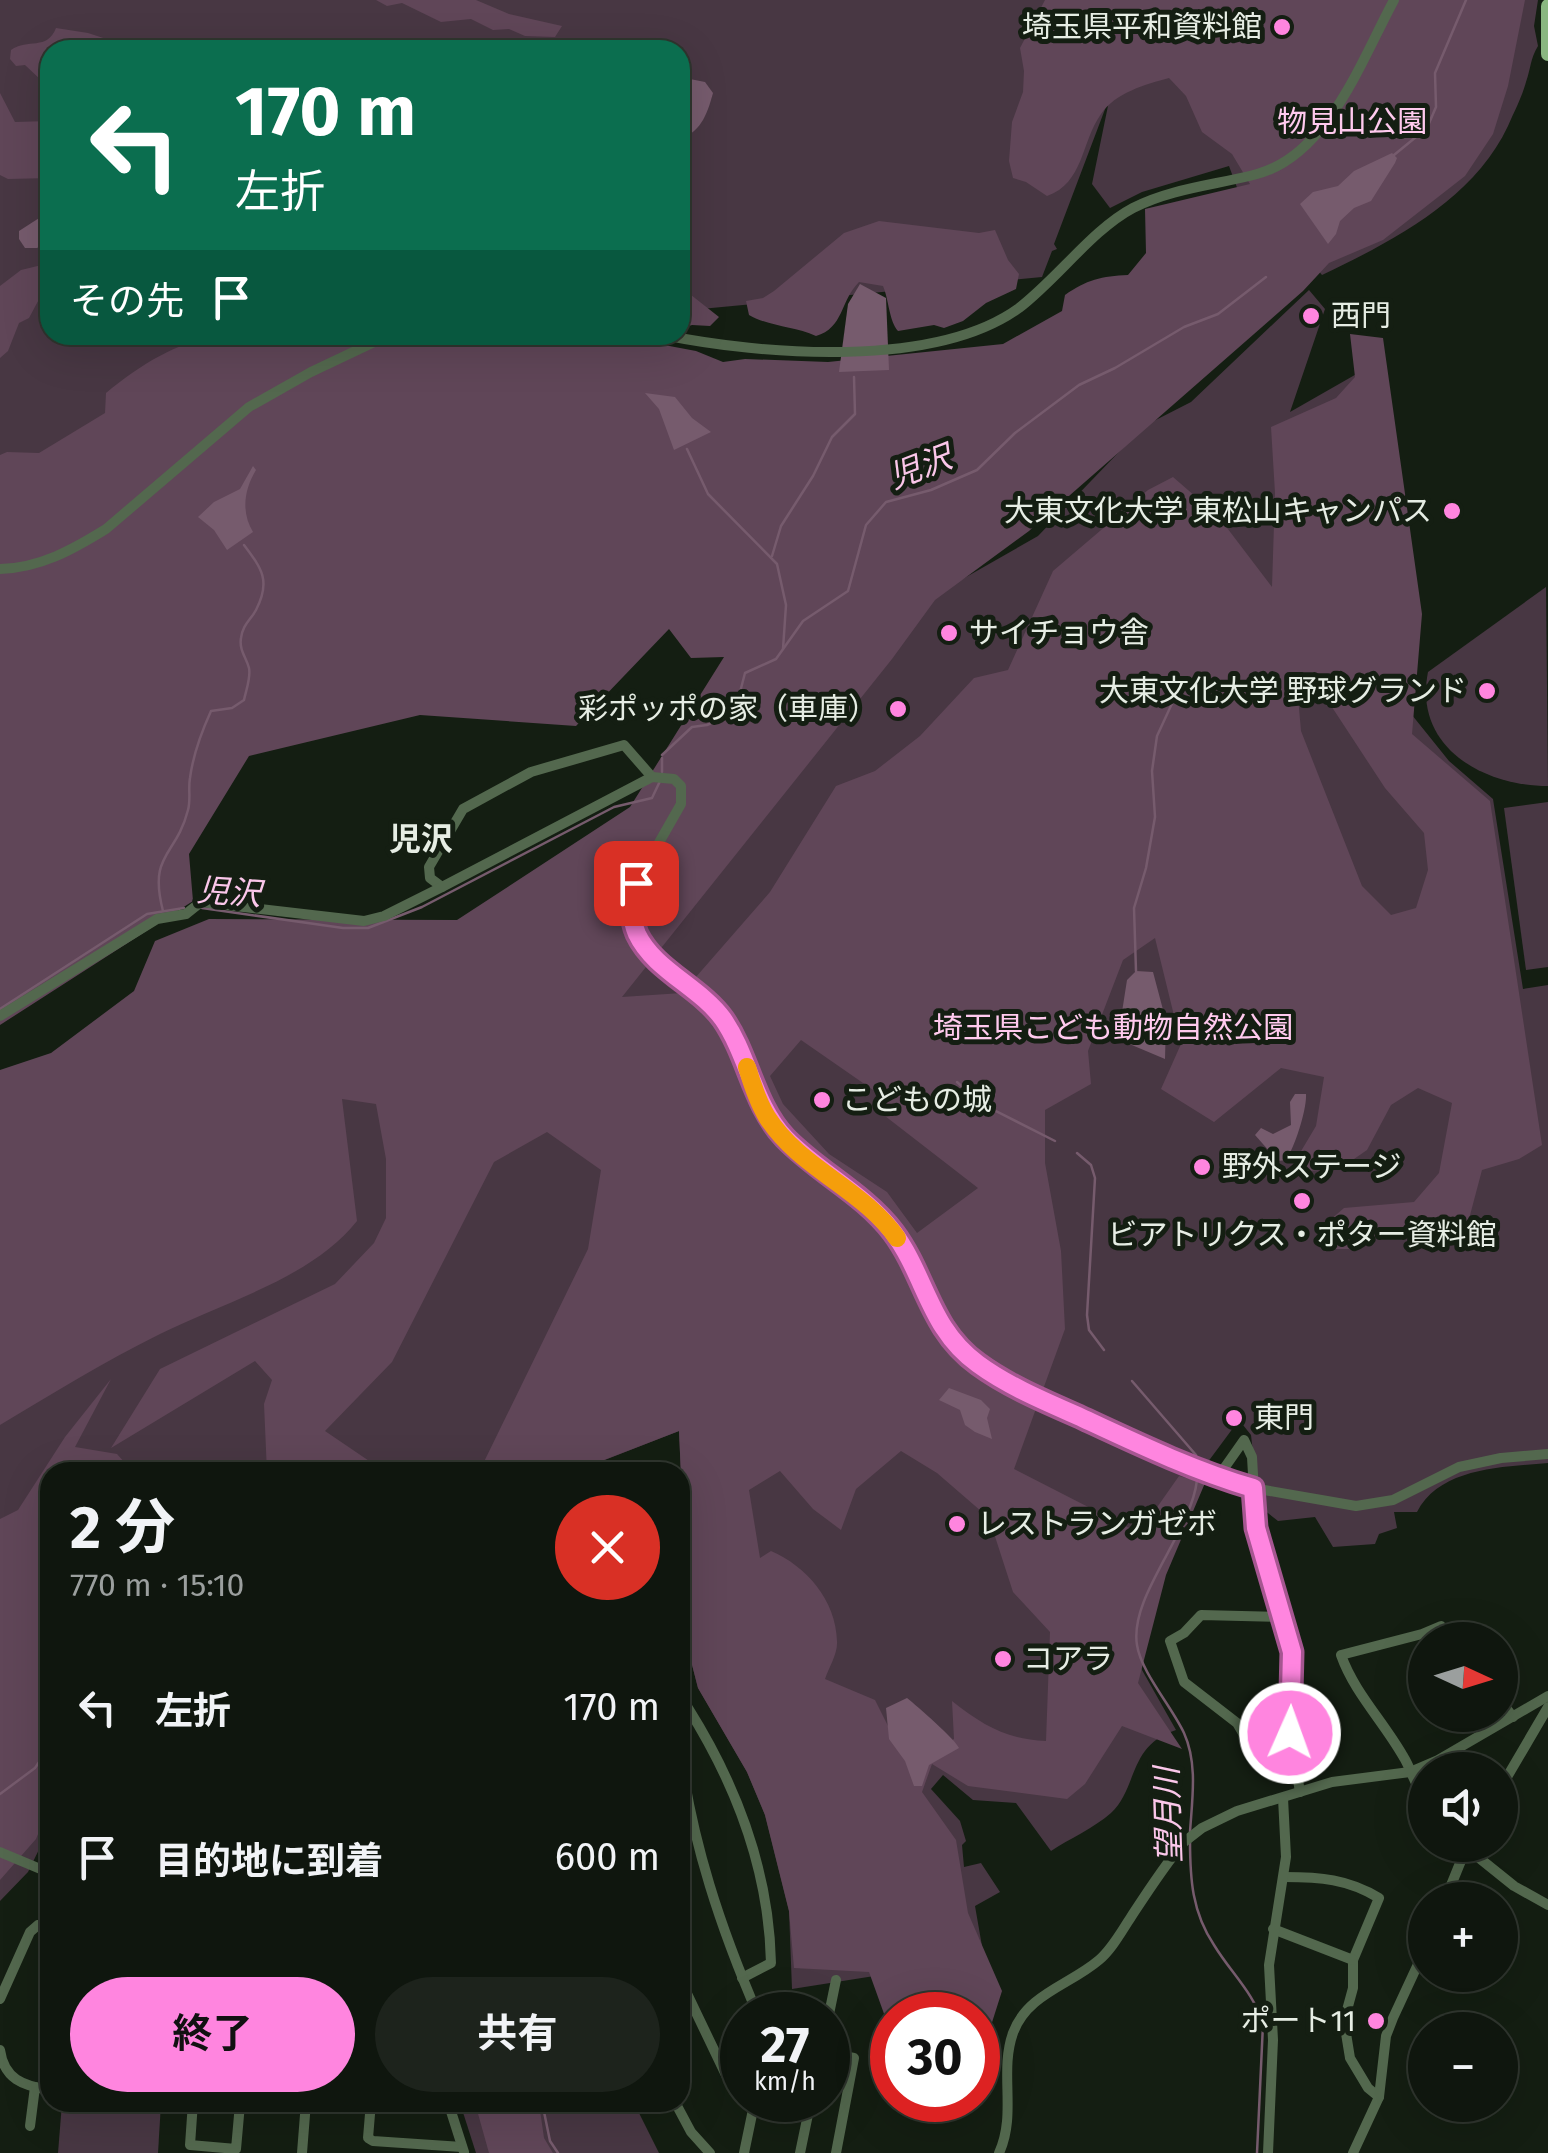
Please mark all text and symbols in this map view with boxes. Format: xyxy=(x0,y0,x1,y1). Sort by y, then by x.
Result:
place label: 埼玉県平和資料館 xyxy=(1022,9,1262,45)
marker: 埼玉県平和資料館 xyxy=(1271,16,1293,38)
text: 170 m xyxy=(235,70,416,154)
icon: left xyxy=(70,80,200,210)
park label: 物見山公園 xyxy=(1277,104,1427,140)
text: 左折 xyxy=(235,165,325,219)
icon: arrive xyxy=(204,270,259,325)
text: その先 xyxy=(70,278,184,324)
place label: 西門 xyxy=(1331,298,1391,334)
marker: 西門 xyxy=(1300,305,1322,327)
water label: 児沢 xyxy=(883,436,960,496)
place label: 大東文化大学 東松山キャンパス xyxy=(1004,493,1432,529)
marker: 大東文化大学 東松山キャンパス xyxy=(1441,500,1463,522)
place label: サイチョウ舎 xyxy=(969,615,1149,651)
marker: サイチョウ舎 xyxy=(938,622,960,644)
place label: 大東文化大学 野球グランド xyxy=(1099,673,1467,709)
marker: 大東文化大学 野球グランド xyxy=(1476,680,1498,702)
place label: 彩ポッポの家（車庫） xyxy=(578,691,878,727)
marker: 彩ポッポの家（車庫） xyxy=(887,698,909,720)
district label: 児沢 xyxy=(389,820,453,858)
pin xyxy=(594,841,679,926)
icon: arrive xyxy=(609,856,664,911)
water label: 児沢 xyxy=(196,871,266,913)
park label: 埼玉県こども動物自然公園 xyxy=(933,1010,1293,1046)
place label: こどもの城 xyxy=(842,1082,992,1118)
marker: こどもの城 xyxy=(811,1089,833,1111)
place label: 野外ステージ xyxy=(1222,1149,1401,1185)
marker: 野外ステージ xyxy=(1191,1156,1213,1178)
marker: ビアトリクス・ポター資料館 xyxy=(1291,1190,1313,1212)
place label: ビアトリクス・ポター資料館 xyxy=(1107,1217,1497,1253)
place label: 東門 xyxy=(1254,1400,1314,1436)
marker: 東門 xyxy=(1223,1407,1245,1429)
text: 2 分 xyxy=(70,1492,175,1564)
button: close xyxy=(555,1495,660,1600)
place label: レストランガゼボ xyxy=(977,1506,1217,1542)
marker: レストランガゼボ xyxy=(946,1513,968,1535)
text: 770 m · 15:10 xyxy=(70,1566,244,1604)
north arrow xyxy=(1408,1622,1518,1732)
map controls xyxy=(1408,1622,1518,2122)
place label: コアラ xyxy=(1023,1641,1113,1677)
marker: コアラ xyxy=(992,1648,1014,1670)
icon: left xyxy=(70,1680,125,1735)
position arrow xyxy=(1238,1681,1342,1785)
text: 170 m xyxy=(563,1684,660,1730)
text: 左折 xyxy=(155,1688,231,1734)
button: sound xyxy=(1408,1752,1518,1862)
water label: 望月川 xyxy=(1147,1763,1189,1864)
icon: arrive xyxy=(70,1830,125,1885)
text: 600 m xyxy=(555,1834,660,1880)
text: 目的地に到着 xyxy=(155,1838,383,1884)
button: + xyxy=(1408,1882,1518,1992)
button: 終了 xyxy=(70,1977,355,2092)
button: 共有 xyxy=(375,1977,660,2092)
speed limit sign: 30 xyxy=(870,1992,1000,2122)
place label: ポート11 xyxy=(1240,2003,1356,2039)
marker: ポート11 xyxy=(1365,2010,1387,2032)
button: − xyxy=(1408,2012,1518,2122)
text: 27 xyxy=(761,2015,809,2075)
text: km/h xyxy=(754,2067,816,2097)

